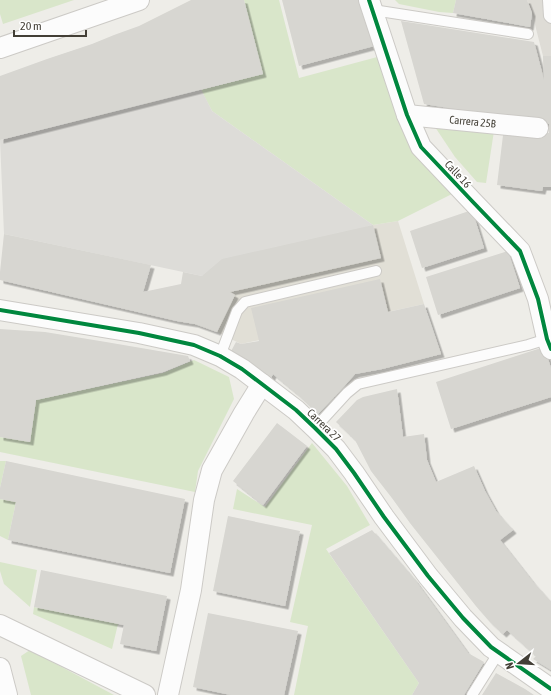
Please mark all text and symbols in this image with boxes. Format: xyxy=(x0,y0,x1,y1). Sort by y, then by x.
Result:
scale bar xyxy=(14,12,86,38)
text: 20 m xyxy=(20,19,42,33)
street label: Carrera 25B xyxy=(449,113,497,130)
street label: Calle 16 xyxy=(442,158,474,190)
street label: Carrera 27 xyxy=(305,406,343,444)
north arrow xyxy=(499,643,539,683)
text: N xyxy=(503,661,516,671)

